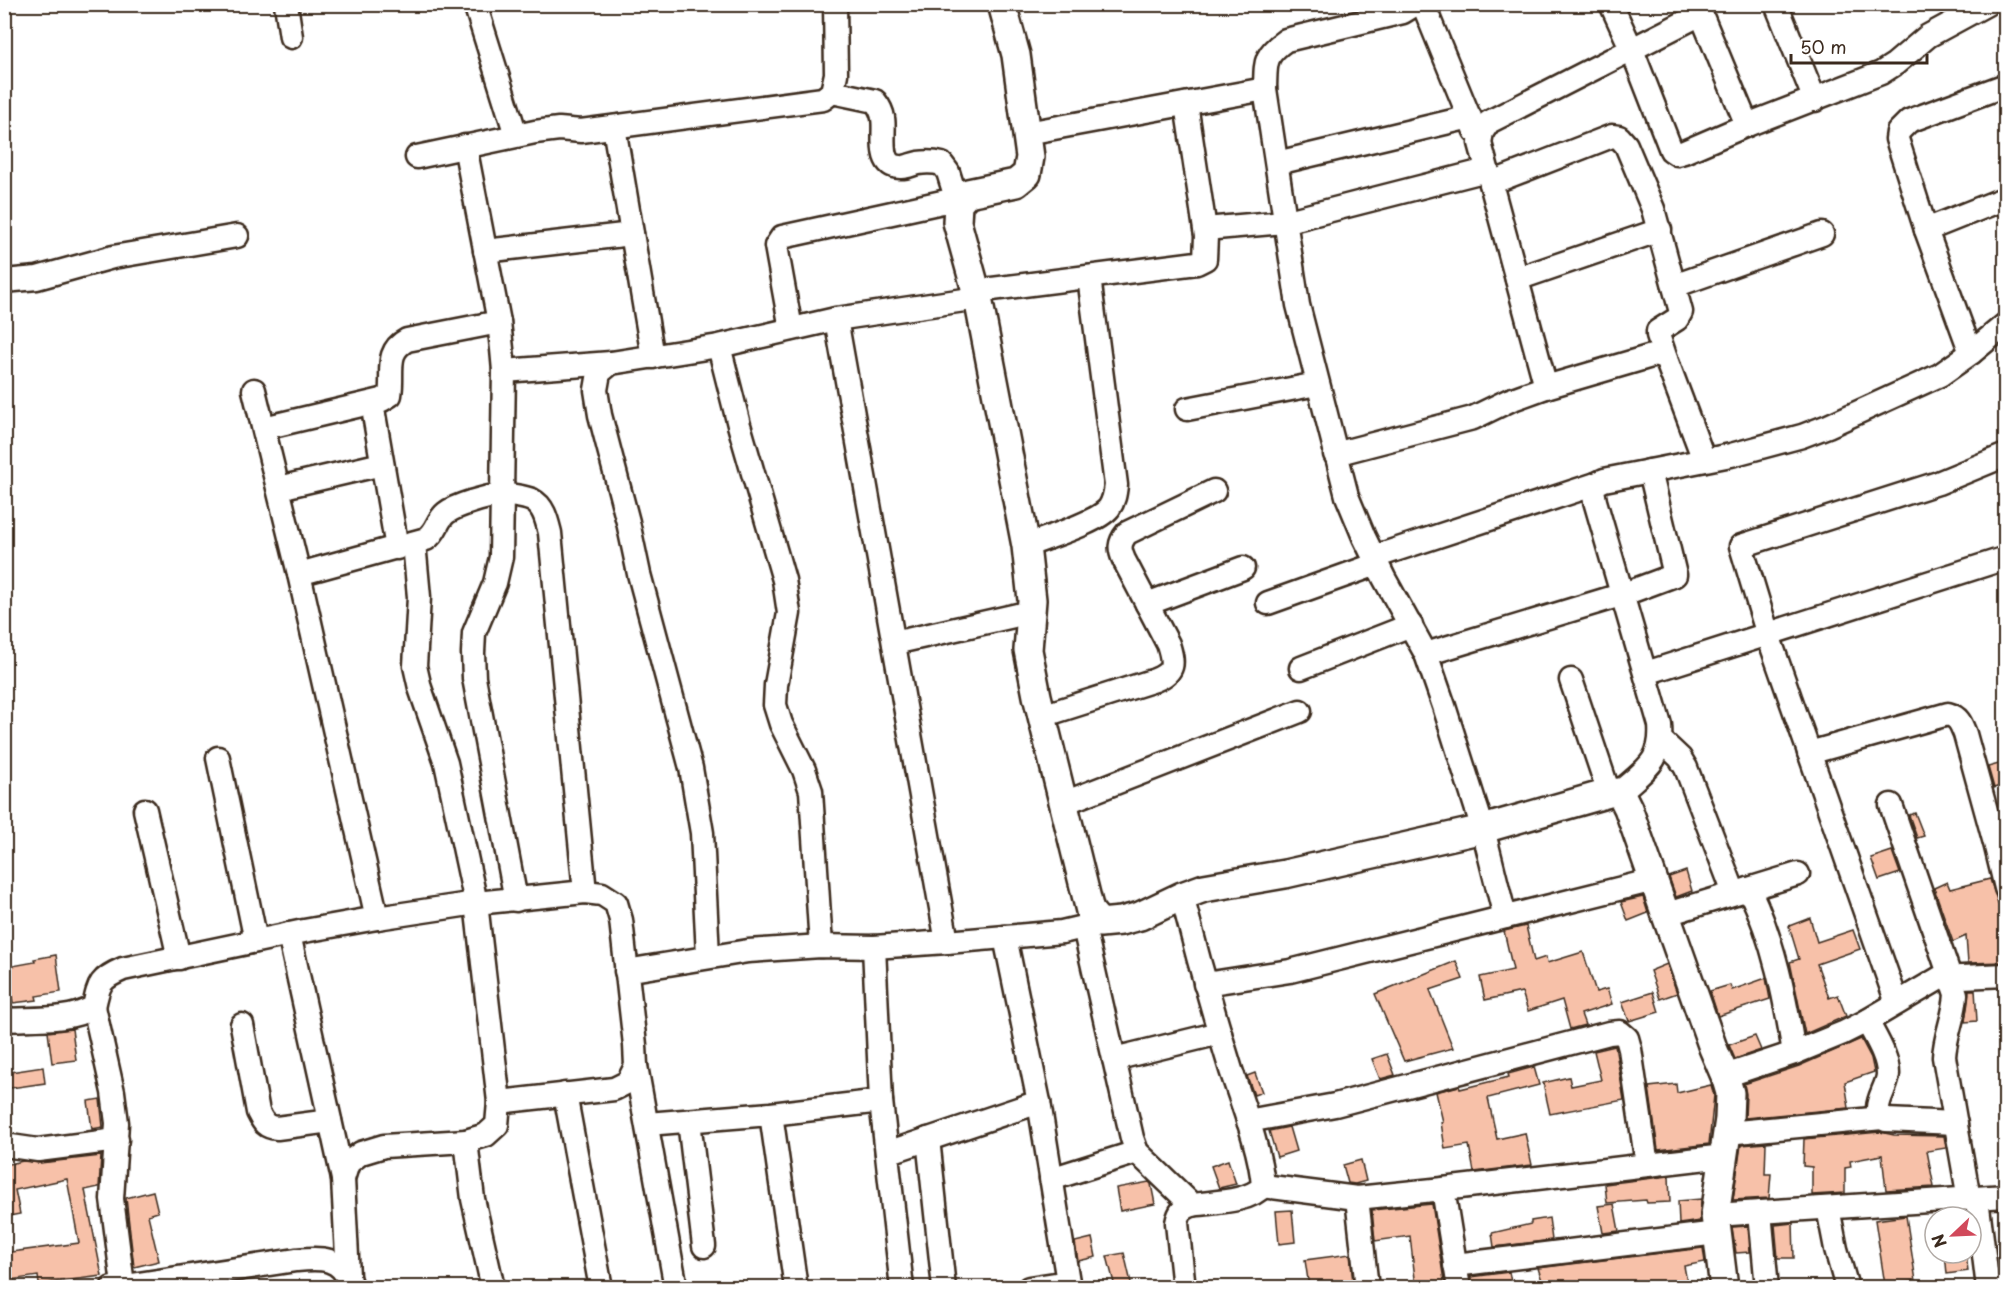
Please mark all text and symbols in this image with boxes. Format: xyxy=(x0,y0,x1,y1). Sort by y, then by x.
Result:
scale bar xyxy=(1791,27,1928,65)
text: 50 m xyxy=(1800,33,1847,60)
north arrow xyxy=(1923,1205,1983,1265)
text: N xyxy=(1925,1231,1952,1252)

